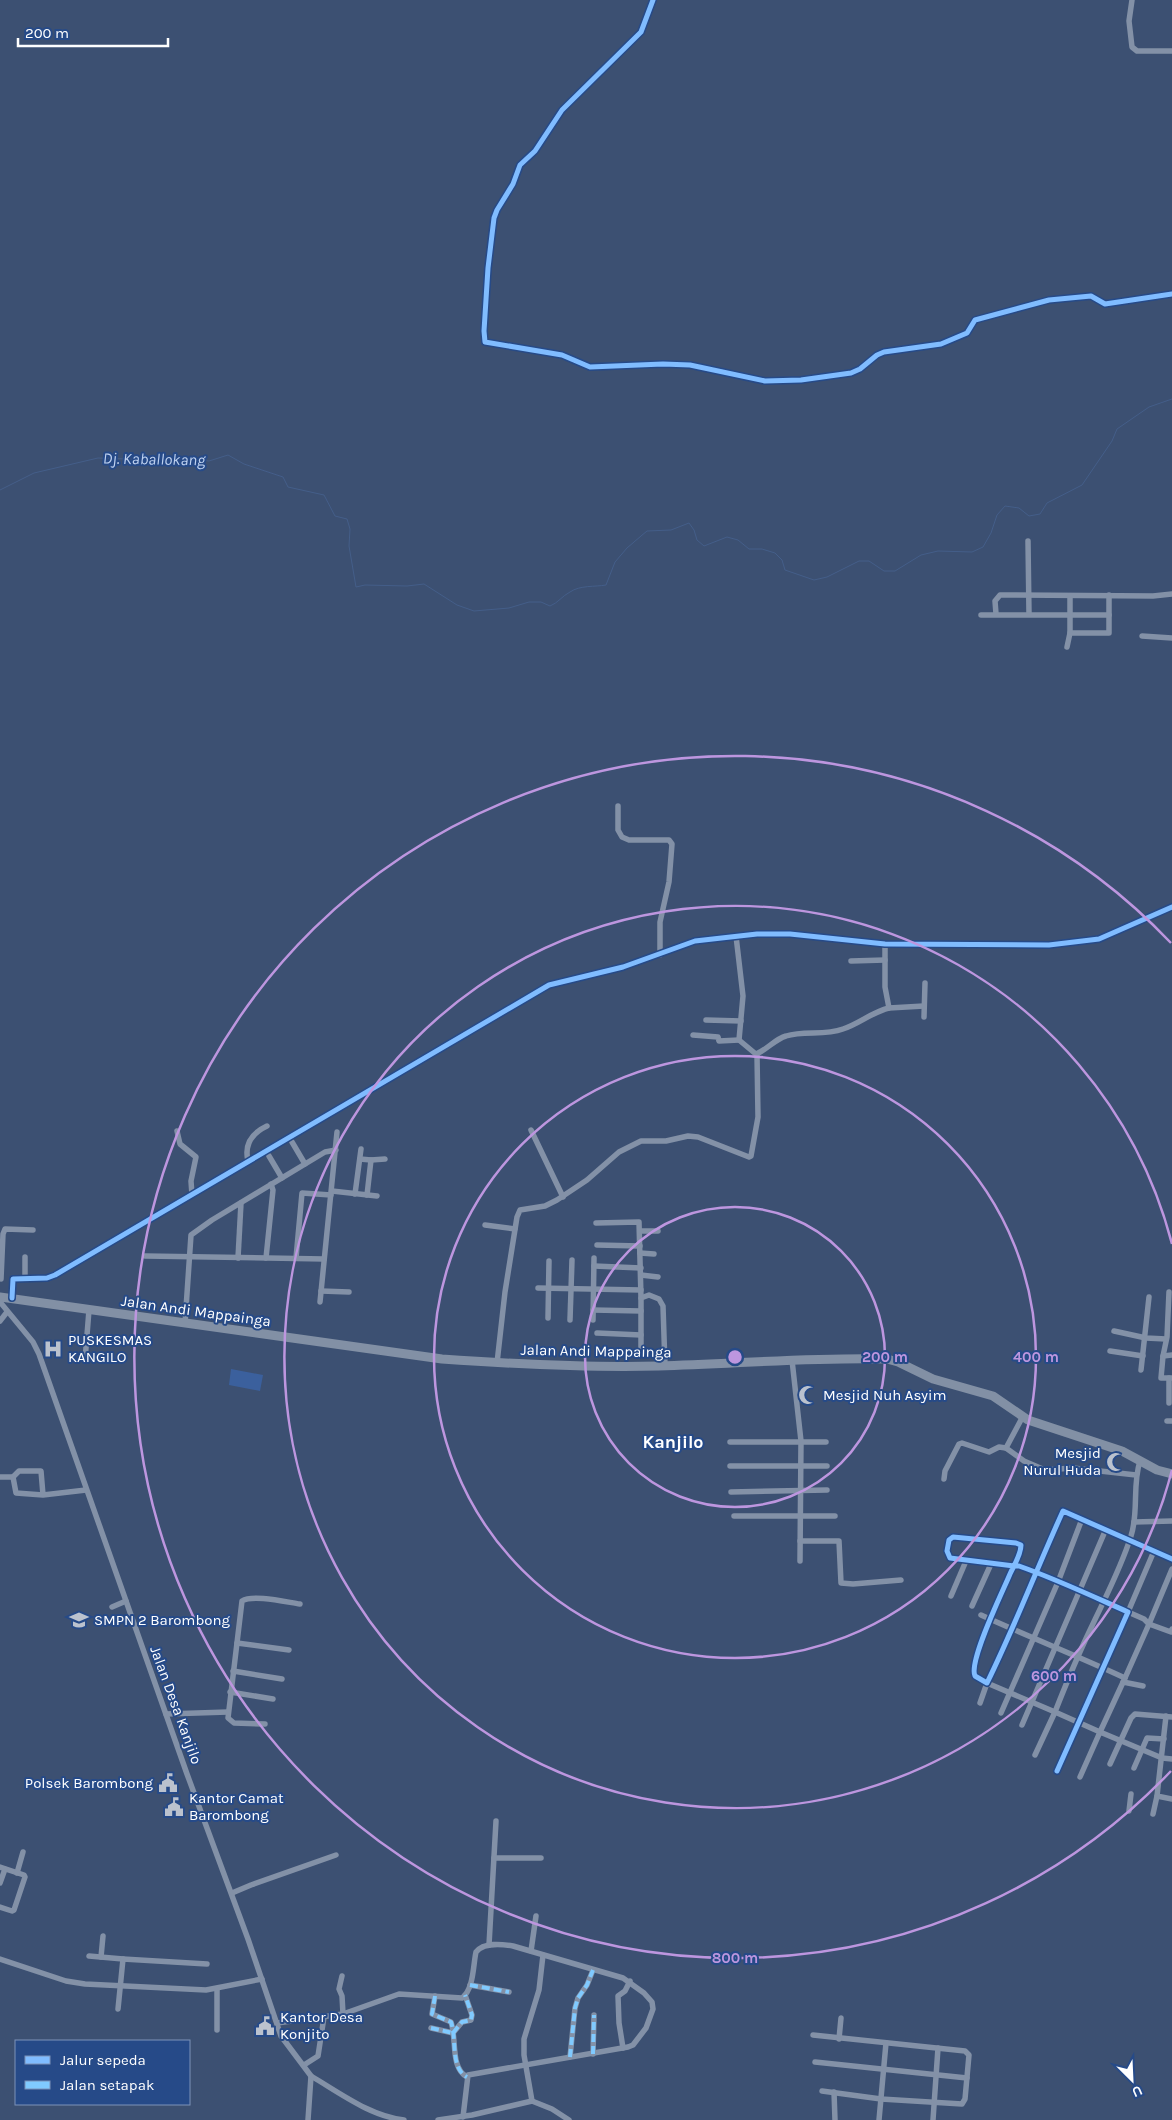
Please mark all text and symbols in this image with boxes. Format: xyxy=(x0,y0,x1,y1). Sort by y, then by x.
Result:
scale bar xyxy=(18,15,168,47)
text: 200 m xyxy=(25,24,69,42)
water label: Dj. Kaballokang xyxy=(103,449,206,469)
street label: Jalan Andi Mappainga xyxy=(120,1292,272,1330)
place label: PUSKESMAS KANGILO xyxy=(68,1331,152,1366)
hospital icon: PUSKESMAS KANGILO xyxy=(42,1338,64,1360)
street label: Jalan Andi Mappainga xyxy=(520,1341,672,1361)
centre of rings xyxy=(726,1348,744,1366)
text: 200 m xyxy=(862,1348,908,1366)
text: 400 m xyxy=(1013,1348,1059,1366)
mosque icon: Mesjid Nuh Asyim xyxy=(797,1384,819,1406)
place label: Mesjid Nuh Asyim xyxy=(823,1386,947,1404)
district label: Kanjilo xyxy=(642,1431,704,1453)
place label: Mesjid Nurul Huda xyxy=(1023,1444,1101,1479)
mosque icon: Mesjid Nurul Huda xyxy=(1105,1451,1127,1473)
school or university icon: SMPN 2 Barombong xyxy=(68,1609,90,1631)
place label: SMPN 2 Barombong xyxy=(94,1611,231,1629)
street label: Jalan Desa Kanjilo xyxy=(146,1643,206,1767)
text: 600 m xyxy=(1031,1667,1077,1685)
public building icon: Polsek Barombong xyxy=(157,1772,179,1794)
place label: Polsek Barombong xyxy=(25,1774,154,1792)
place label: Kantor Camat Barombong xyxy=(189,1789,284,1824)
public building icon: Kantor Camat Barombong xyxy=(163,1796,185,1818)
text: 800 m xyxy=(712,1949,758,1967)
place label: Kantor Desa Konjito xyxy=(280,2008,363,2043)
public building icon: Kantor Desa Konjito xyxy=(254,2015,276,2037)
legend xyxy=(15,2040,190,2105)
text: Jalur sepeda xyxy=(60,2051,146,2069)
north arrow xyxy=(1107,2055,1157,2105)
text: Jalan setapak xyxy=(60,2076,154,2094)
text: U xyxy=(1129,2082,1145,2101)

